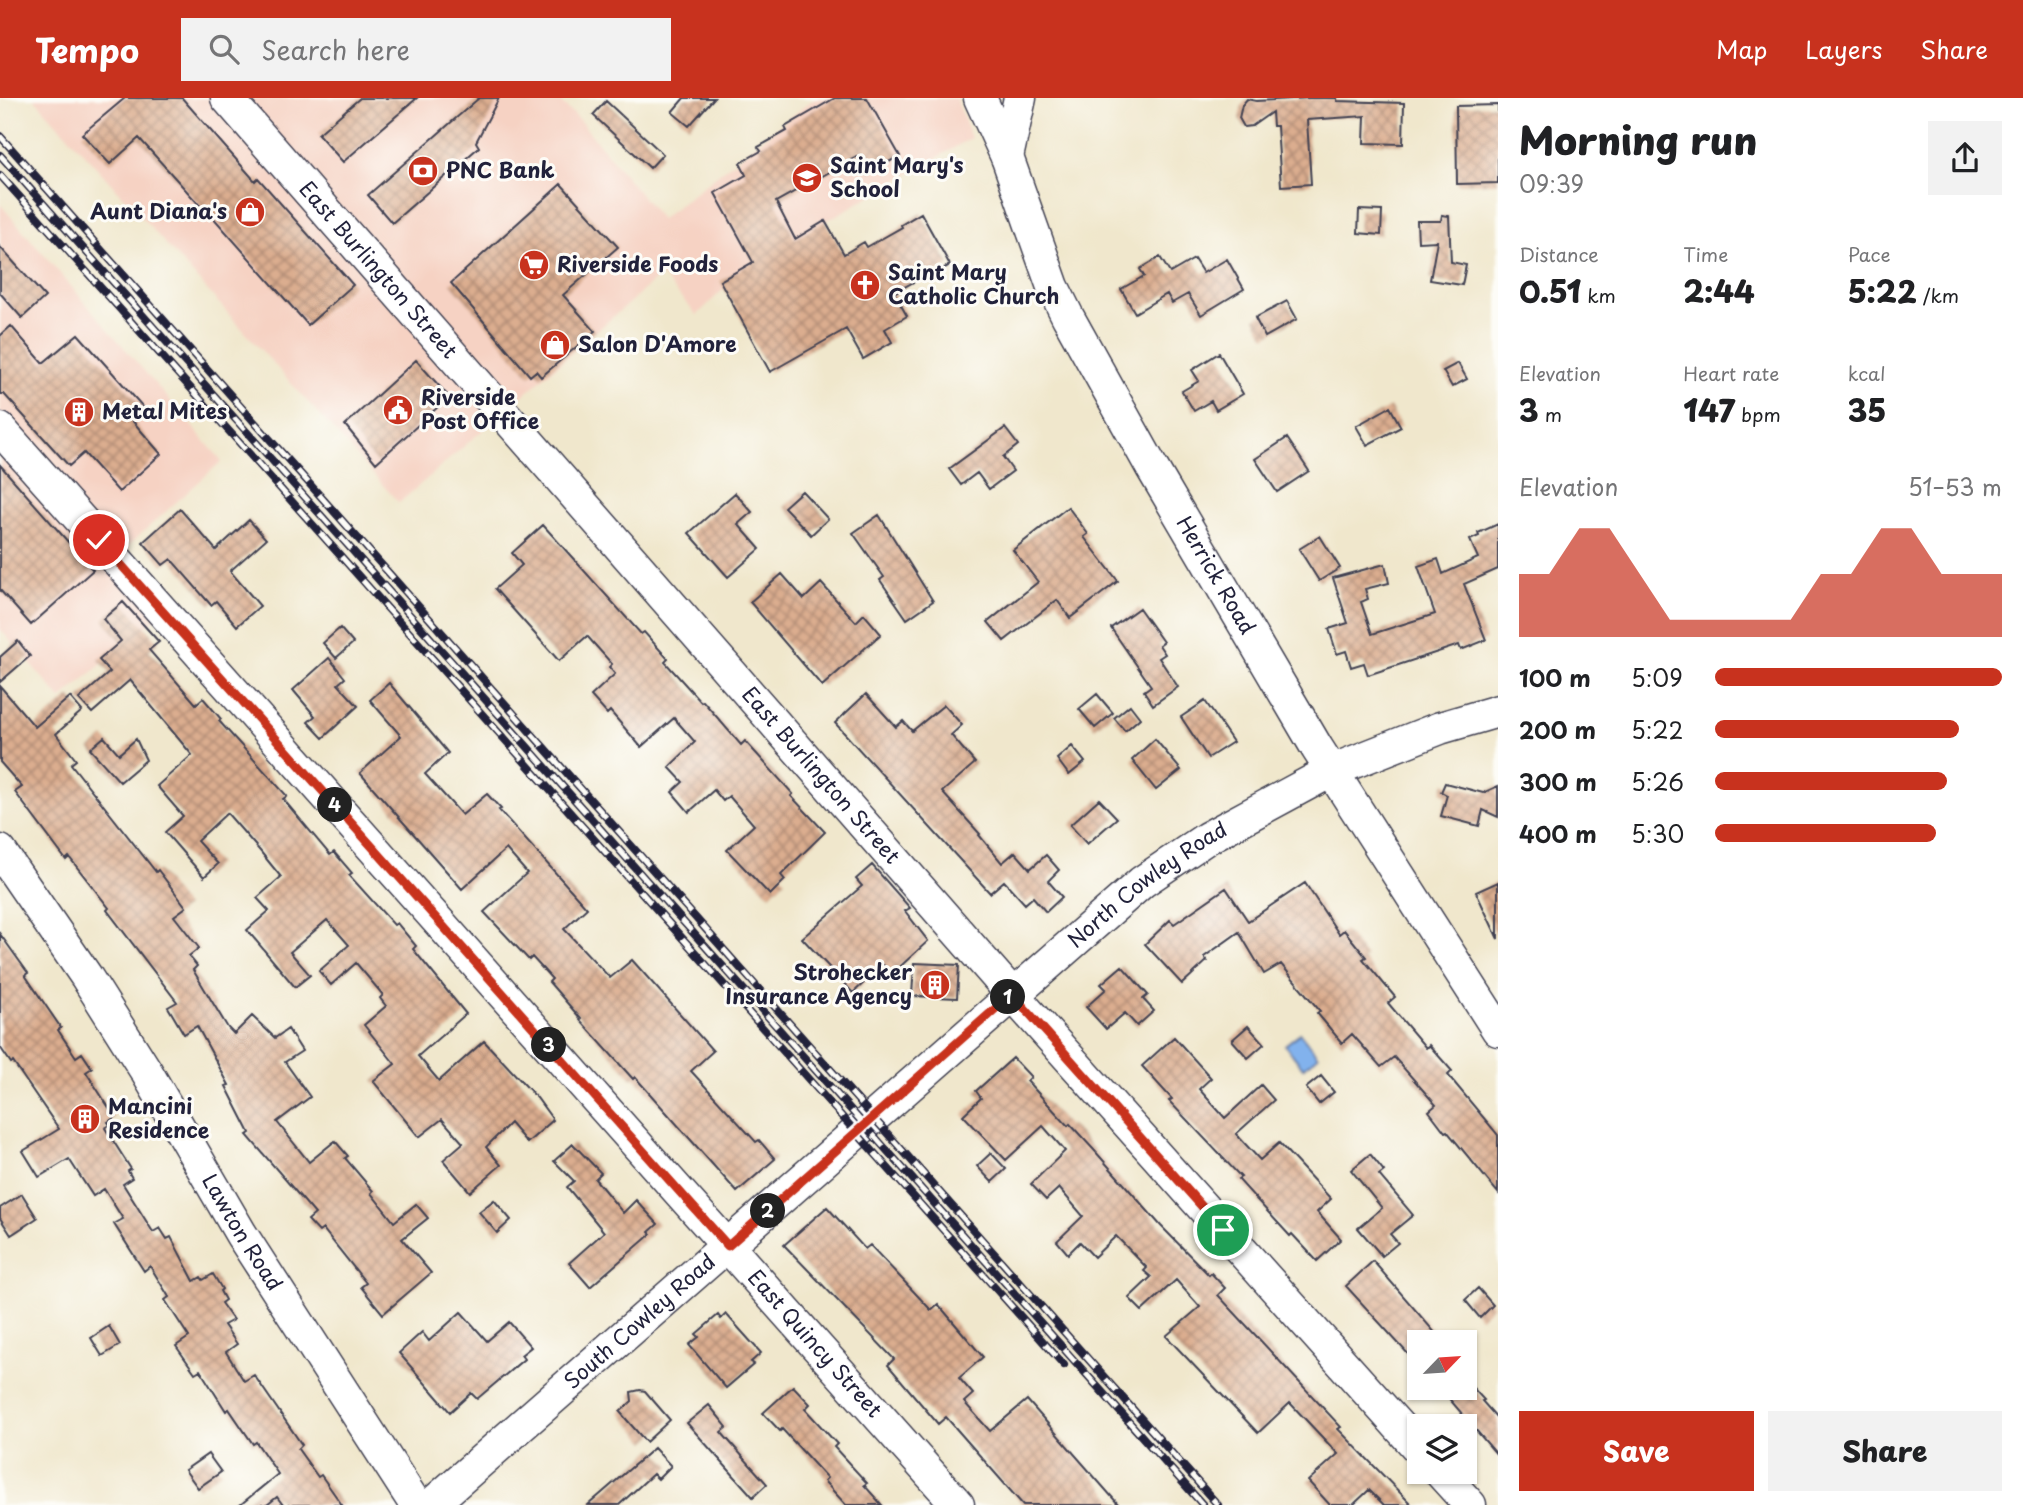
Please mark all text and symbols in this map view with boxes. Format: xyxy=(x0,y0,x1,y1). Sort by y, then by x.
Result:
search box xyxy=(181,18,671,81)
text: Tempo xyxy=(35,24,139,74)
icon: search xyxy=(205,30,243,68)
text: Search here xyxy=(261,30,410,69)
text: Map xyxy=(1716,31,1767,67)
text: Layers xyxy=(1805,31,1882,67)
text: Share xyxy=(1920,31,1988,67)
text: Morning run xyxy=(1519,111,1757,168)
button: share xyxy=(1928,121,2002,195)
place label: Saint Mary's School xyxy=(830,148,964,204)
place label: PNC Bank xyxy=(446,153,555,185)
bank icon: PNC Bank xyxy=(406,154,440,188)
school or university icon: Saint Mary's School xyxy=(790,161,824,195)
text: 09:39 xyxy=(1519,166,1584,201)
street label: East Burlington Street xyxy=(293,173,466,365)
place label: Aunt Diana's xyxy=(90,194,227,226)
shop icon: Aunt Diana's xyxy=(233,195,267,229)
text: Distance xyxy=(1519,240,1599,268)
text: Time xyxy=(1683,240,1728,268)
text: Pace xyxy=(1848,240,1891,268)
place label: Riverside Foods xyxy=(557,247,718,279)
supermarket icon: Riverside Foods xyxy=(517,248,551,282)
place label: Saint Mary Catholic Church xyxy=(888,255,1060,311)
church icon: Saint Mary Catholic Church xyxy=(848,268,882,302)
text: 0.51 xyxy=(1519,268,1581,313)
text: 2:44 xyxy=(1683,268,1755,313)
text: 5:22 xyxy=(1848,268,1917,313)
text: km xyxy=(1581,281,1616,309)
text: /km xyxy=(1917,281,1959,309)
place label: Salon D'Amore xyxy=(578,327,737,359)
shop icon: Salon D'Amore xyxy=(538,328,572,362)
text: Elevation xyxy=(1519,359,1601,387)
text: Heart rate xyxy=(1683,359,1779,387)
text: kcal xyxy=(1848,359,1886,387)
place label: Riverside Post Office xyxy=(421,380,539,436)
text: 3 xyxy=(1519,387,1539,432)
text: 147 xyxy=(1683,387,1735,432)
text: 35 xyxy=(1848,387,1886,432)
public building icon: Riverside Post Office xyxy=(381,393,415,427)
place label: Metal Mites xyxy=(102,394,227,426)
building icon: Metal Mites xyxy=(62,395,96,429)
text: m xyxy=(1539,400,1562,428)
text: bpm xyxy=(1735,400,1781,428)
text: Elevation xyxy=(1519,469,1618,504)
text: 51–53 m xyxy=(1908,469,2002,504)
street label: Herrick Road xyxy=(1170,509,1265,640)
pin xyxy=(69,510,129,570)
icon: check xyxy=(80,521,118,559)
text: 100 m xyxy=(1519,660,1591,695)
text: 5:09 xyxy=(1631,660,1683,695)
street label: East Burlington Street xyxy=(736,679,909,870)
text: 200 m xyxy=(1519,712,1596,747)
text: 5:22 xyxy=(1631,712,1683,747)
text: 300 m xyxy=(1519,764,1597,799)
text: 5:26 xyxy=(1631,764,1684,799)
pin: 4 xyxy=(318,788,352,822)
text: 4 xyxy=(328,790,341,818)
street label: North Cowley Road xyxy=(1059,812,1232,954)
text: 400 m xyxy=(1519,816,1597,851)
text: 5:30 xyxy=(1631,816,1684,851)
place label: Strohecker Insurance Agency xyxy=(725,955,912,1011)
building icon: Strohecker Insurance Agency xyxy=(918,968,952,1002)
pin: 1 xyxy=(990,979,1026,1014)
text: 1 xyxy=(1003,982,1012,1010)
pin: 3 xyxy=(532,1028,566,1062)
text: 3 xyxy=(542,1030,555,1058)
place label: Mancini Residence xyxy=(108,1089,209,1145)
building icon: Mancini Residence xyxy=(68,1102,102,1136)
street label: Lawton Road xyxy=(195,1167,292,1296)
pin: 2 xyxy=(750,1194,786,1228)
text: 2 xyxy=(761,1196,774,1224)
pin xyxy=(1193,1200,1253,1260)
icon: arrive xyxy=(1204,1211,1242,1249)
street label: South Cowley Road xyxy=(556,1245,722,1396)
street label: East Quincy Street xyxy=(741,1261,891,1424)
north arrow xyxy=(1407,1330,1477,1400)
map controls xyxy=(1407,1330,1477,1484)
button: Save xyxy=(1519,1411,1754,1491)
button: Share xyxy=(1768,1411,2002,1491)
button: layers xyxy=(1407,1414,1477,1484)

